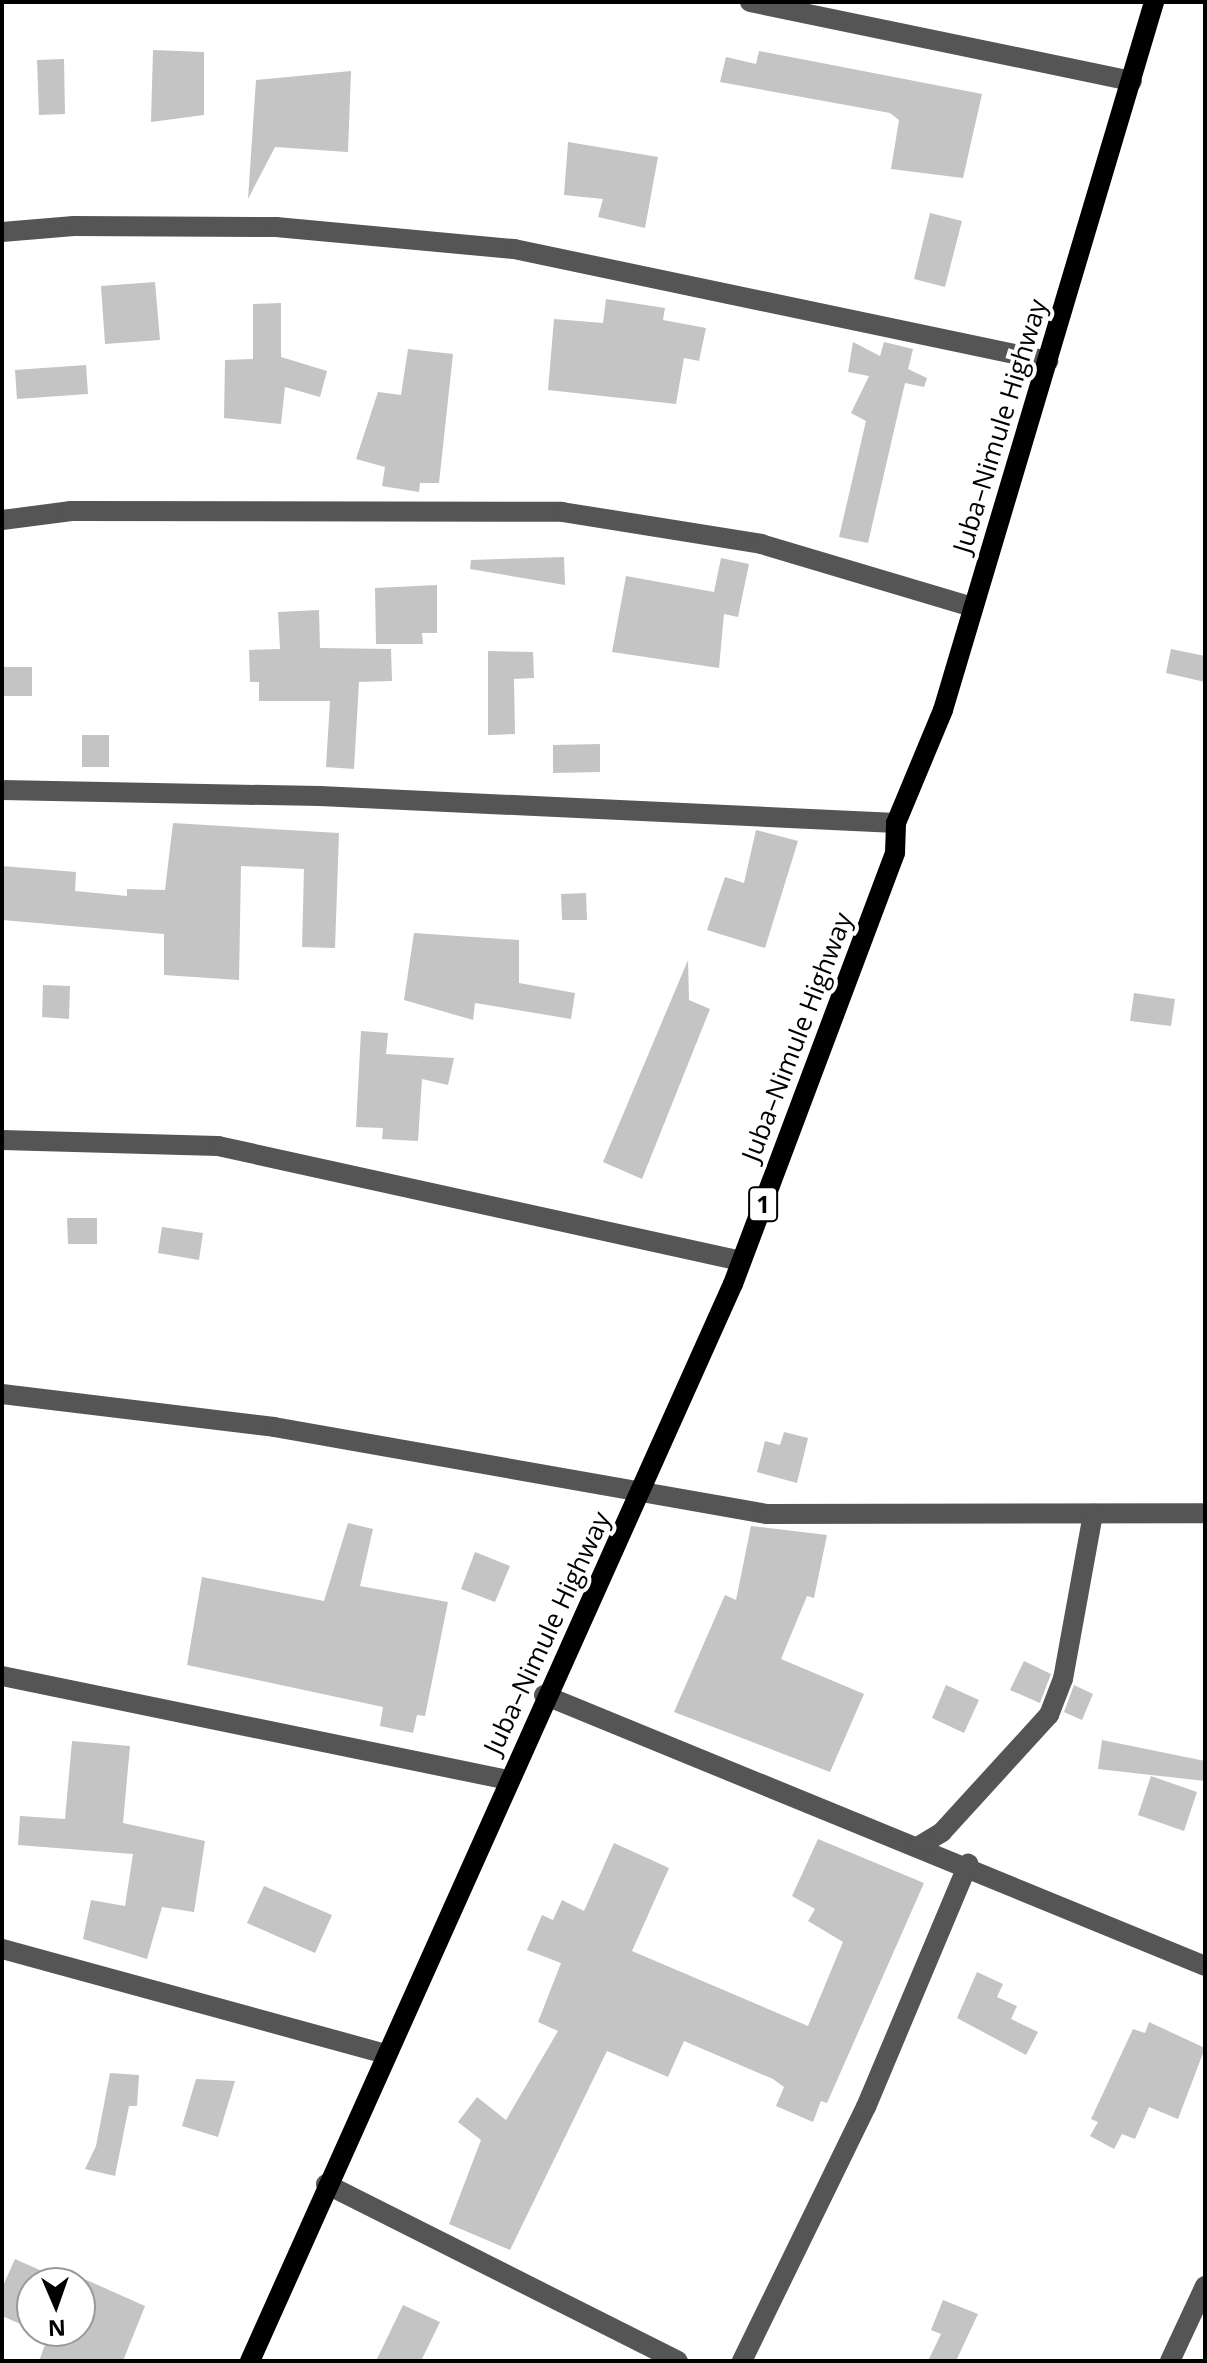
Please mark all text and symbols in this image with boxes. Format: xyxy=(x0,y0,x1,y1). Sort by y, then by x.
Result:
street label: Juba–Nimule Highway xyxy=(947,295,1053,557)
street label: Juba–Nimule Highway xyxy=(735,908,859,1166)
road number: 1 xyxy=(747,1184,779,1224)
street label: Juba–Nimule Highway xyxy=(477,1507,617,1759)
north arrow xyxy=(16,2267,96,2347)
text: N xyxy=(47,2314,66,2344)

